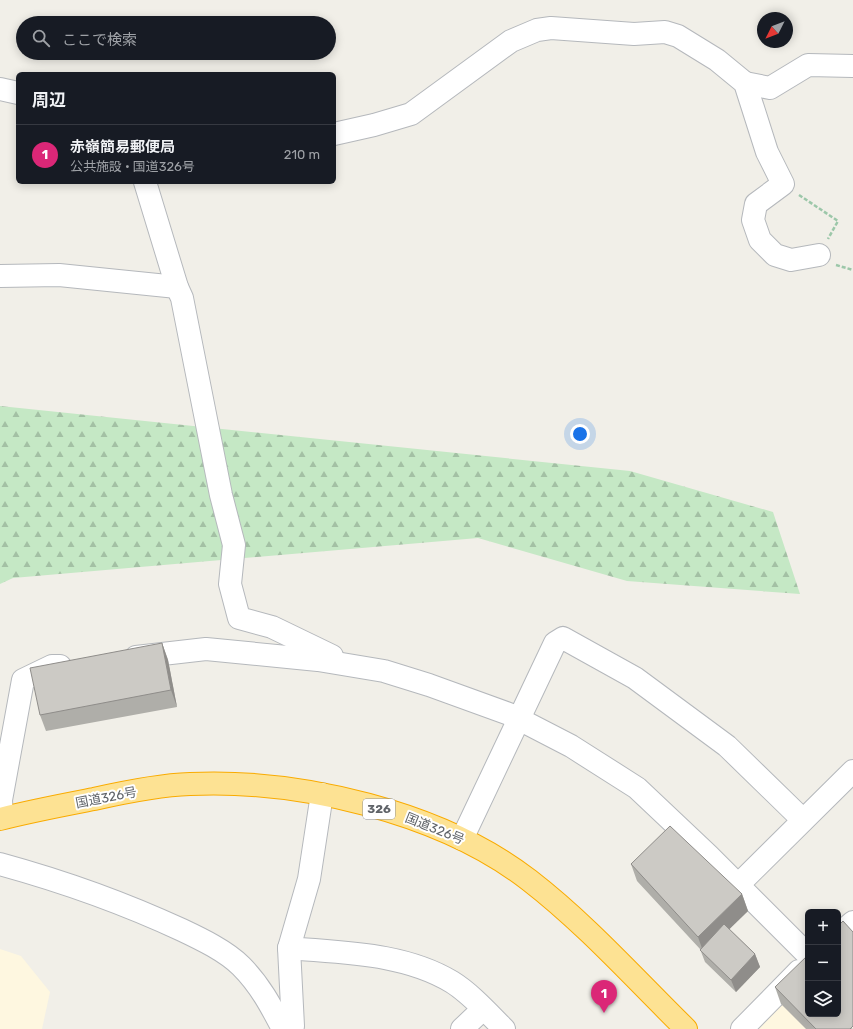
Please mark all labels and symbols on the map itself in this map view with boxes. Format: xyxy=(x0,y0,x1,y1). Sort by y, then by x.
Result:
north arrow xyxy=(757,12,793,48)
your location xyxy=(570,424,590,444)
street label: 国道326号 xyxy=(74,784,138,811)
road number: 326 xyxy=(363,799,395,819)
street label: 国道326号 xyxy=(403,810,467,847)
pin: 1 xyxy=(591,980,617,1013)

